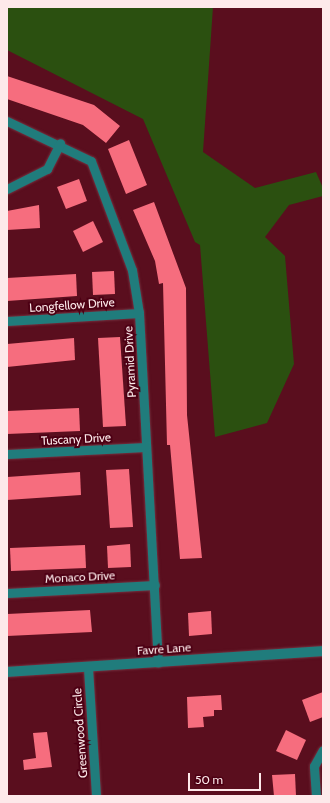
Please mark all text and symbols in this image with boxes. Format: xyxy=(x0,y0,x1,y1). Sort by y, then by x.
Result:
street label: Longfellow Drive xyxy=(29,295,115,315)
street label: Pyramid Drive xyxy=(121,326,139,398)
street label: Tuscany Drive xyxy=(41,430,111,448)
street label: Monaco Drive xyxy=(45,568,115,586)
street label: Favre Lane xyxy=(136,640,192,658)
street label: Greenwood Circle xyxy=(70,688,90,778)
scale bar xyxy=(190,765,263,791)
text: 50 m xyxy=(195,772,223,787)

